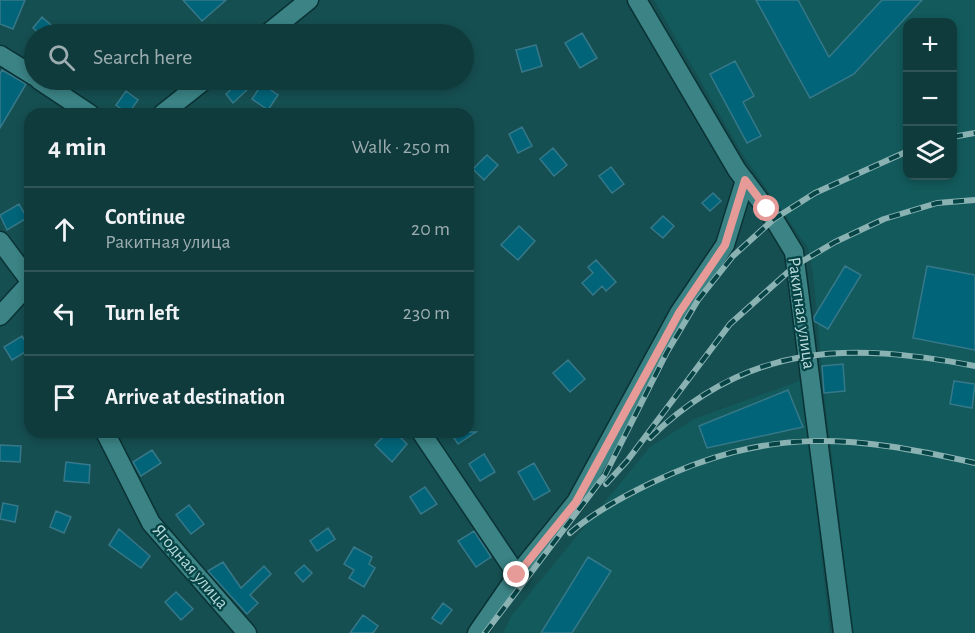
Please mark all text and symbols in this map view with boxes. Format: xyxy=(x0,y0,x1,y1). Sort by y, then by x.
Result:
map controls xyxy=(903,18,957,180)
button: + xyxy=(903,18,957,72)
search box xyxy=(24,24,474,90)
icon: search xyxy=(45,41,78,74)
text: Search here xyxy=(93,46,192,68)
button: − xyxy=(903,72,957,126)
button: layers xyxy=(903,126,957,180)
text: 4 min xyxy=(48,134,107,160)
text: Walk · 250 m xyxy=(351,137,450,157)
route start xyxy=(753,195,779,221)
text: Continue xyxy=(105,206,185,228)
icon: ahead xyxy=(48,213,81,246)
text: 20 m xyxy=(411,219,450,239)
text: Ракитная улица xyxy=(105,232,231,252)
street label: Ракитная улица xyxy=(784,256,818,370)
icon: left xyxy=(48,297,81,330)
text: Turn left xyxy=(105,302,179,324)
text: 230 m xyxy=(403,303,450,323)
icon: arrive xyxy=(48,381,81,414)
text: Arrive at destination xyxy=(105,386,285,408)
street label: Ягодная улица xyxy=(149,521,231,613)
route end xyxy=(503,561,529,587)

